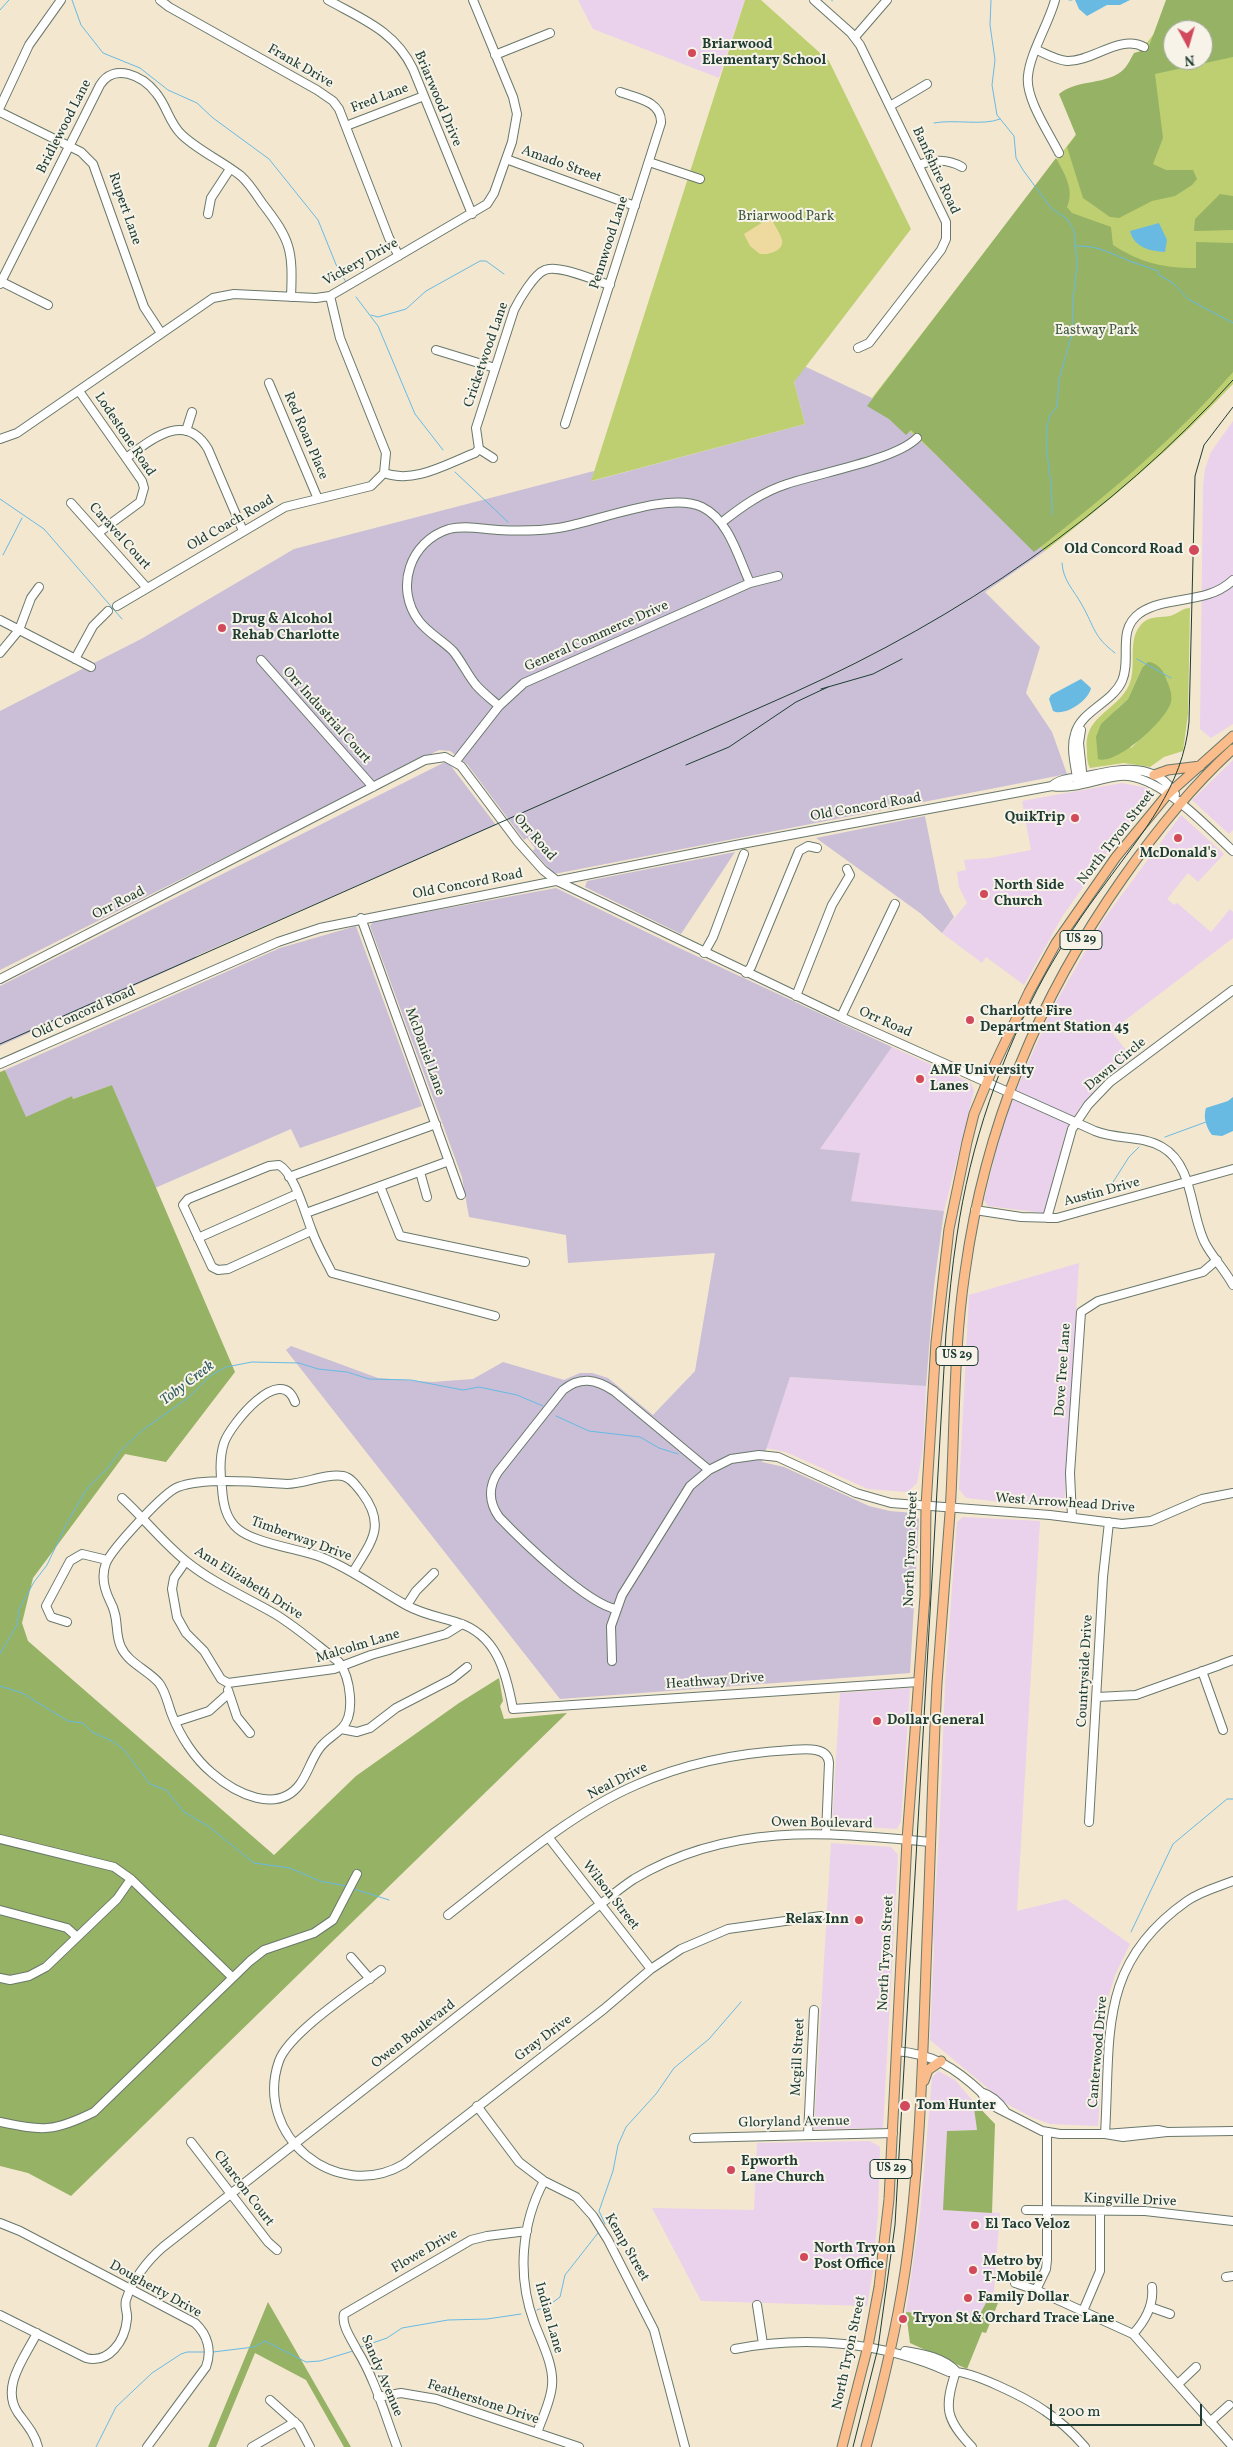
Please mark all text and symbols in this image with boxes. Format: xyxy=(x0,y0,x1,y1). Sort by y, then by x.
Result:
north arrow xyxy=(1163,20,1213,70)
place label: Briarwood Elementary School xyxy=(702,37,826,70)
street label: Frank Drive xyxy=(264,41,336,93)
marker: Briarwood Elementary School xyxy=(686,47,698,59)
street label: Briarwood Drive xyxy=(409,49,465,149)
text: N xyxy=(1183,49,1196,69)
street label: Bridlewood Lane xyxy=(34,77,96,177)
street label: Fred Lane xyxy=(349,80,411,118)
street label: Banfshire Road xyxy=(907,125,963,217)
street label: Amado Street xyxy=(519,143,603,187)
street label: Rupert Lane xyxy=(104,171,144,247)
street label: Pennwood Lane xyxy=(587,194,633,292)
park label: Briarwood Park xyxy=(738,209,834,225)
street label: Vickery Drive xyxy=(320,235,402,291)
street label: Cricketwood Lane xyxy=(461,300,513,410)
park label: Eastway Park xyxy=(1055,323,1137,339)
street label: Lodestone Road xyxy=(90,390,158,480)
street label: Red Roan Place xyxy=(279,390,331,482)
street label: Old Coach Road xyxy=(185,492,277,556)
street label: Caravel Court xyxy=(84,500,154,574)
place label: Old Concord Road xyxy=(1064,542,1183,558)
marker: Old Concord Road xyxy=(1187,543,1201,557)
street label: General Commerce Drive xyxy=(523,598,671,676)
place label: Drug & Alcohol Rehab Charlotte xyxy=(232,612,339,644)
marker: Drug & Alcohol Rehab Charlotte xyxy=(216,622,228,634)
street label: Orr Industrial Court xyxy=(278,664,374,768)
street label: North Tryon Street xyxy=(1075,787,1159,889)
street label: Old Concord Road xyxy=(809,790,923,826)
place label: QuikTrip xyxy=(1005,810,1065,826)
street label: Orr Road xyxy=(509,811,559,865)
marker: QuikTrip xyxy=(1069,812,1081,824)
marker: McDonald's xyxy=(1172,832,1184,844)
place label: McDonald's xyxy=(1139,846,1217,862)
street label: Old Concord Road xyxy=(411,866,525,904)
place label: North Side Church xyxy=(994,878,1064,910)
street label: Orr Road xyxy=(90,884,148,924)
marker: North Side Church xyxy=(978,888,990,900)
road number: US 29 xyxy=(1060,930,1102,950)
street label: Old Concord Road xyxy=(29,984,139,1044)
street label: Orr Road xyxy=(856,1004,914,1042)
place label: Charlotte Fire Department Station 45 xyxy=(980,1004,1129,1036)
street label: McDaniel Lane xyxy=(400,1006,448,1098)
marker: Charlotte Fire Department Station 45 xyxy=(964,1014,976,1026)
street label: Dawn Circle xyxy=(1082,1035,1150,1095)
place label: AMF University Lanes xyxy=(930,1063,1034,1096)
marker: AMF University Lanes xyxy=(914,1073,926,1085)
street label: Austin Drive xyxy=(1062,1175,1142,1211)
street label: Dove Tree Lane xyxy=(1052,1323,1076,1417)
road number: US 29 xyxy=(936,1346,978,1365)
water label: Toby Creek xyxy=(157,1358,219,1410)
street label: North Tryon Street xyxy=(902,1491,922,1607)
street label: West Arrowhead Drive xyxy=(995,1491,1135,1517)
street label: Timberway Drive xyxy=(248,1514,354,1566)
street label: Ann Elizabeth Drive xyxy=(191,1544,305,1624)
street label: Countryside Drive xyxy=(1075,1614,1097,1728)
street label: Malcolm Lane xyxy=(314,1626,402,1668)
street label: Heathway Drive xyxy=(665,1670,765,1694)
place label: Dollar General xyxy=(887,1713,984,1729)
marker: Dollar General xyxy=(871,1715,883,1727)
street label: Neal Drive xyxy=(585,1760,651,1804)
street label: Owen Boulevard xyxy=(771,1815,873,1833)
street label: Wilson Street xyxy=(578,1858,642,1934)
street label: North Tryon Street xyxy=(876,1895,898,2011)
place label: Relax Inn xyxy=(785,1912,849,1928)
marker: Relax Inn xyxy=(853,1914,865,1926)
street label: Canterwood Drive xyxy=(1086,1995,1112,2109)
street label: Owen Boulevard xyxy=(369,1997,459,2073)
street label: Gray Drive xyxy=(512,2012,576,2066)
street label: Mcgill Street xyxy=(789,2017,809,2097)
place label: Tom Hunter xyxy=(916,2098,996,2114)
marker: Tom Hunter xyxy=(898,2099,912,2113)
street label: Gloryland Avenue xyxy=(738,2114,850,2132)
street label: Charcon Court xyxy=(209,2148,277,2230)
place label: Epworth Lane Church xyxy=(741,2154,825,2186)
road number: US 29 xyxy=(870,2160,912,2178)
marker: Epworth Lane Church xyxy=(725,2164,737,2176)
street label: Kingville Drive xyxy=(1083,2191,1177,2211)
street label: Kemp Street xyxy=(600,2211,652,2285)
place label: El Taco Veloz xyxy=(985,2217,1070,2233)
marker: El Taco Veloz xyxy=(969,2219,981,2231)
street label: Flowe Drive xyxy=(389,2226,461,2278)
place label: North Tryon Post Office xyxy=(814,2241,896,2274)
marker: North Tryon Post Office xyxy=(798,2251,810,2263)
place label: Metro by T-Mobile xyxy=(983,2254,1043,2286)
street label: Dougherty Drive xyxy=(106,2258,204,2322)
marker: Metro by T-Mobile xyxy=(967,2264,979,2276)
street label: Indian Lane xyxy=(530,2280,566,2356)
place label: Family Dollar xyxy=(978,2290,1069,2306)
marker: Family Dollar xyxy=(962,2292,974,2304)
street label: North Tryon Street xyxy=(830,2295,870,2411)
place label: Tryon St & Orchard Trace Lane xyxy=(913,2311,1114,2327)
marker: Tryon St & Orchard Trace Lane xyxy=(897,2313,909,2325)
street label: Sandy Avenue xyxy=(356,2333,406,2419)
street label: Featherstone Drive xyxy=(425,2377,541,2429)
scale bar xyxy=(1053,2394,1206,2426)
text: 200 m xyxy=(1058,2402,1101,2423)

